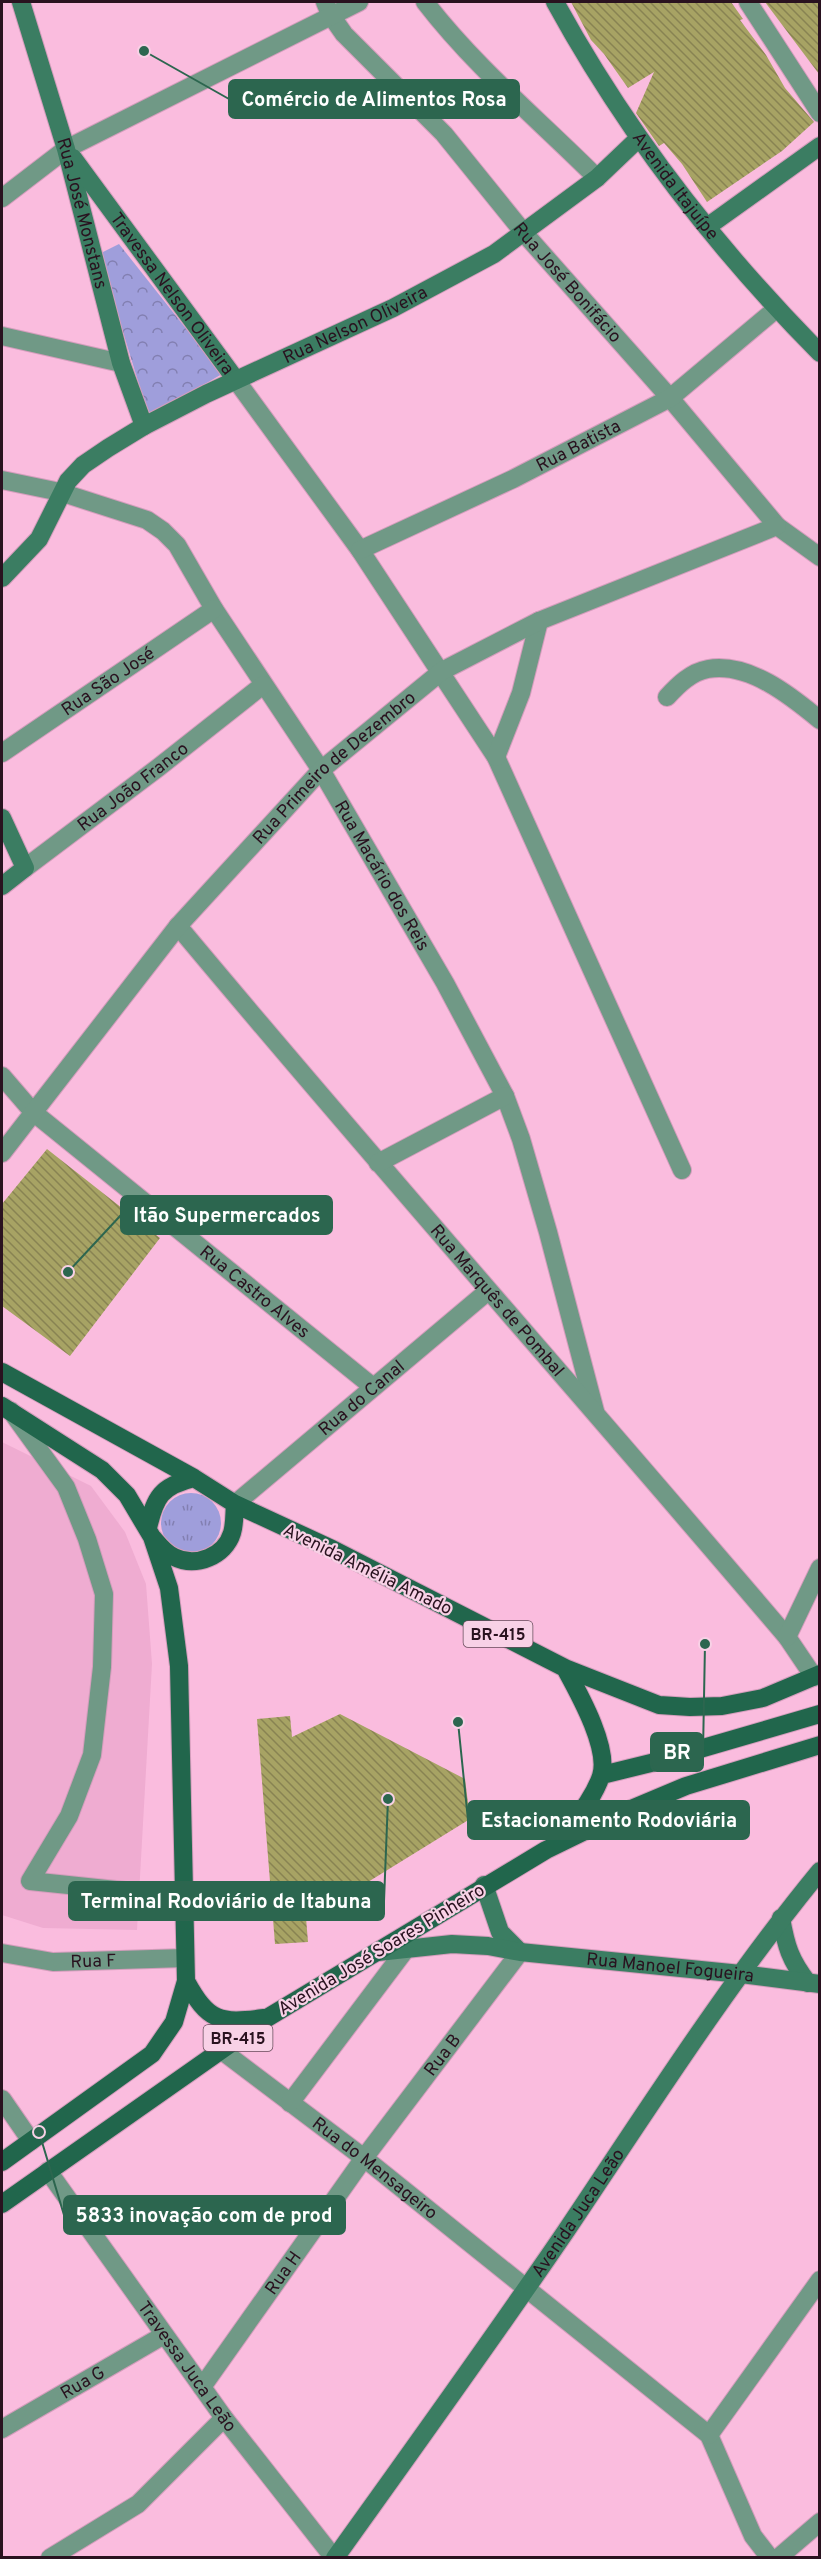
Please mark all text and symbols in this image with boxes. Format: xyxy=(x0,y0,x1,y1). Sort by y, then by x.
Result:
callout: Comércio de Alimentos Rosa xyxy=(229,80,519,118)
text: Comércio de Alimentos Rosa xyxy=(241,88,507,114)
street label: Avenida Itajuípe xyxy=(626,128,723,245)
street label: Rua José Monstans xyxy=(50,135,112,292)
street label: Travessa Nelson Oliveira xyxy=(104,209,238,380)
street label: Rua José Bonifácio xyxy=(507,218,626,348)
street label: Rua Nelson Oliveira xyxy=(280,282,432,370)
street label: Rua Batista xyxy=(533,415,625,478)
street label: Rua São José xyxy=(58,643,160,722)
street label: Rua Primeiro de Dezembro xyxy=(248,687,421,850)
street label: Rua João Franco xyxy=(73,738,194,837)
street label: Rua Macário dos Reis xyxy=(328,797,434,956)
callout: Itão Supermercados xyxy=(121,1196,332,1234)
text: Itão Supermercados xyxy=(133,1204,321,1230)
street label: Rua Marquês de Pombal xyxy=(424,1220,568,1382)
street label: Rua Castro Alves xyxy=(194,1241,314,1344)
street label: Rua do Canal xyxy=(314,1356,410,1442)
street label: Avenida Amélia Amado xyxy=(279,1519,456,1621)
road number: BR-415 xyxy=(464,1621,532,1647)
callout: BR xyxy=(651,1733,703,1771)
text: BR xyxy=(663,1741,691,1767)
callout: Estacionamento Rodoviária xyxy=(468,1801,749,1839)
text: Estacionamento Rodoviária xyxy=(481,1809,737,1835)
street label: Avenida José Soares Pinheiro xyxy=(274,1879,489,2021)
callout: Terminal Rodoviário de Itabuna xyxy=(69,1882,384,1920)
text: Terminal Rodoviário de Itabuna xyxy=(81,1890,371,1916)
street label: Rua Manoel Fogueira xyxy=(585,1949,755,1989)
street label: Rua F xyxy=(70,1950,116,1974)
road number: BR-415 xyxy=(204,2025,272,2051)
street label: Rua B xyxy=(420,2030,467,2082)
street label: Rua do Mensageiro xyxy=(307,2113,442,2225)
street label: Avenida Juca Leão xyxy=(527,2145,631,2283)
callout: 5833 inovação com de prod xyxy=(64,2196,345,2234)
text: 5833 inovação com de prod xyxy=(76,2204,332,2230)
street label: Rua H xyxy=(261,2247,307,2300)
street label: Travessa Juca Leão xyxy=(132,2297,241,2437)
street label: Rua G xyxy=(57,2362,110,2406)

